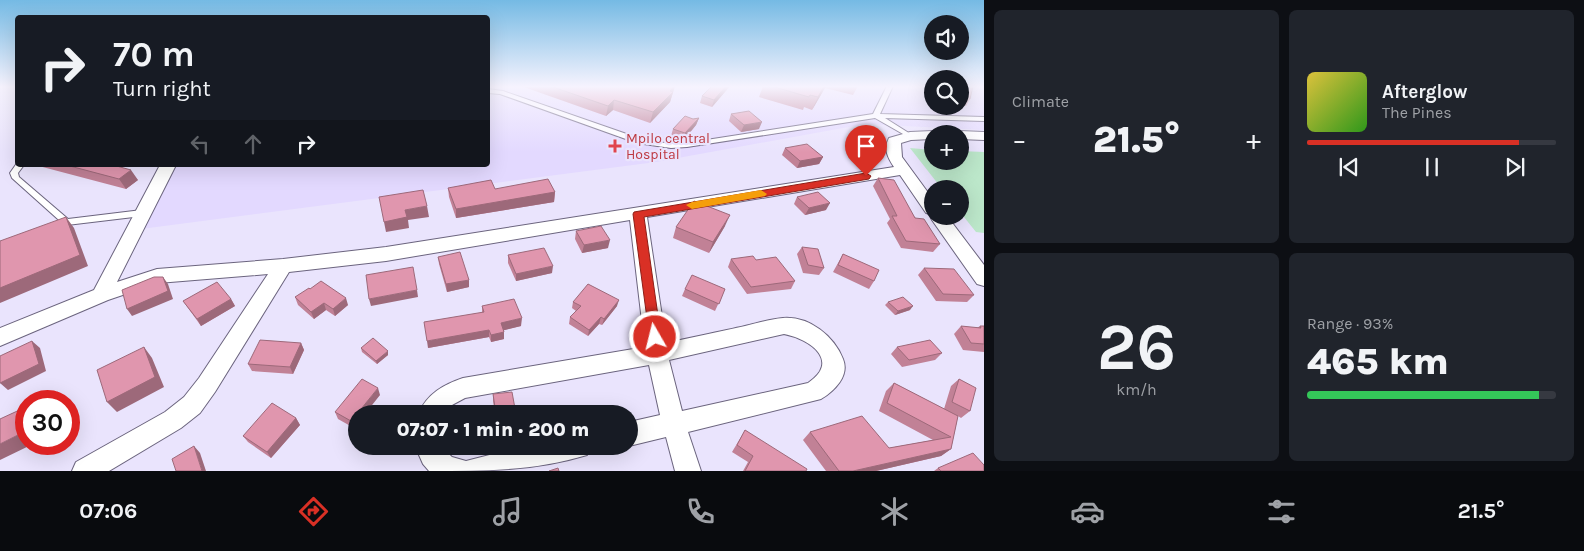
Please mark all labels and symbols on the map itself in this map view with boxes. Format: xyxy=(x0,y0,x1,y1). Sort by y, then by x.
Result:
pin xyxy=(845,125,887,176)
place label: Mpilo central Hospital xyxy=(626,130,710,163)
marker: Mpilo central Hospital xyxy=(608,139,622,153)
position arrow xyxy=(628,310,680,362)
speed limit sign: 30 xyxy=(15,390,80,455)

